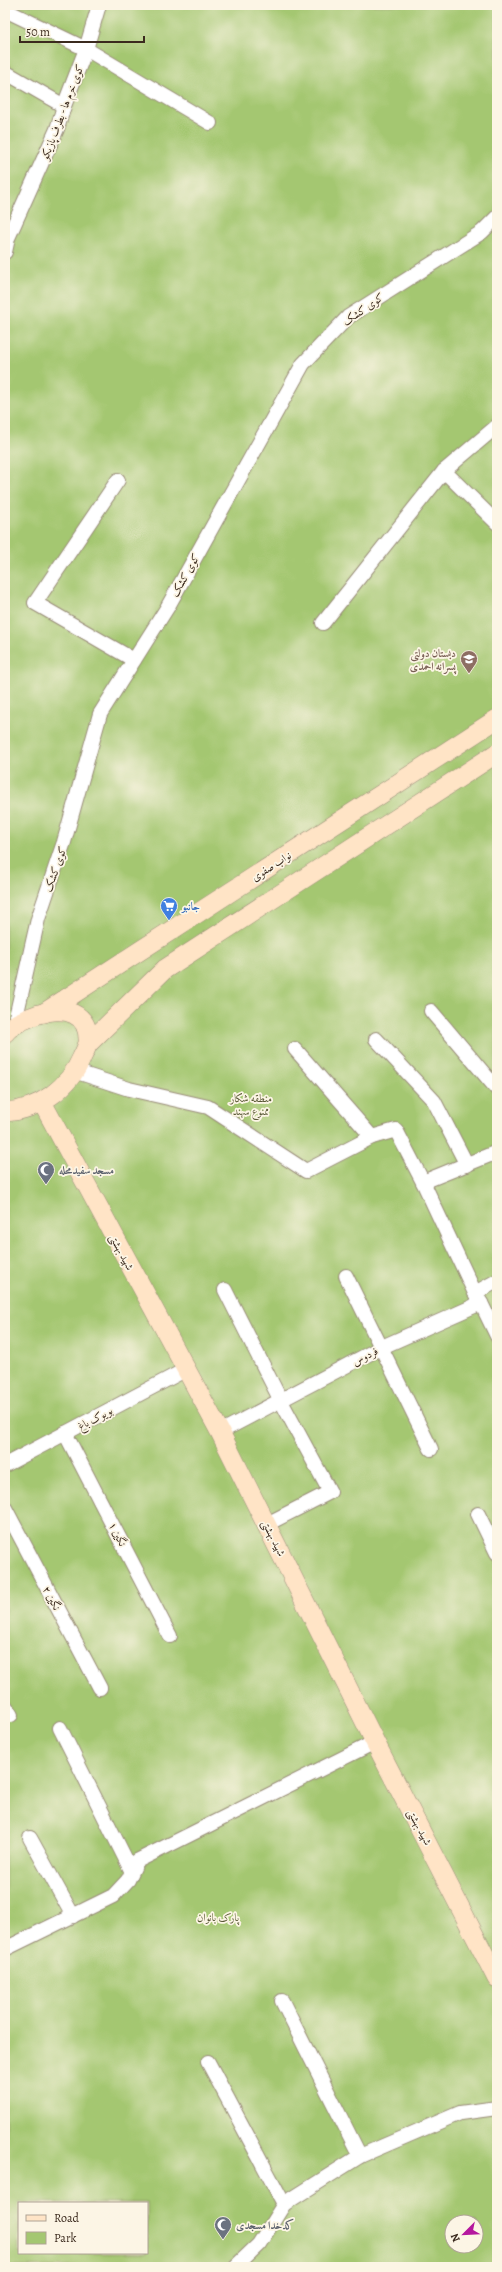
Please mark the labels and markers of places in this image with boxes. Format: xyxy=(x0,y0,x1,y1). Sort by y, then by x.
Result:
place label: دبستان دولتی پسرانه احمدی xyxy=(410,646,458,675)
school or university icon: دبستان دولتی پسرانه احمدی xyxy=(459,649,479,674)
supermarket icon: جانبو xyxy=(159,896,179,921)
place label: جانبو xyxy=(181,899,200,914)
mosque icon: مسجد سفیدمحله xyxy=(36,1160,56,1185)
place label: مسجد سفیدمحله xyxy=(59,1163,114,1178)
mosque icon: کدخدا مسجدی xyxy=(213,2215,233,2240)
place label: کدخدا مسجدی xyxy=(236,2218,294,2233)

